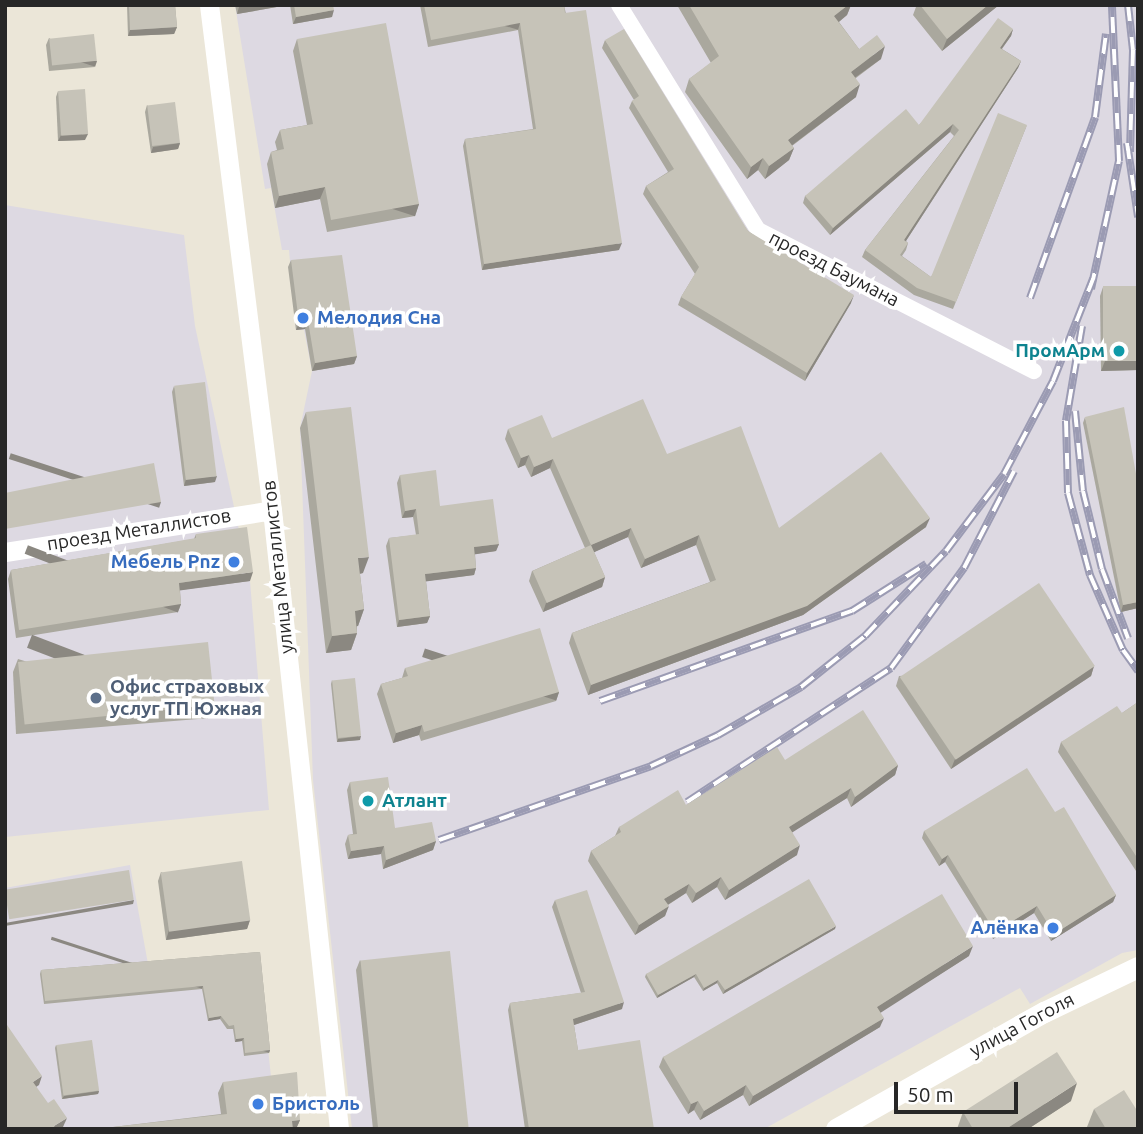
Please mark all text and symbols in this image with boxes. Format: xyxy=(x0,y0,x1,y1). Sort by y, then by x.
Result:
street label: проезд Баумана xyxy=(765,226,903,312)
place label: Мелодия Сна xyxy=(317,307,441,329)
marker: Мелодия Сна xyxy=(295,310,311,326)
place label: ПромАрм xyxy=(1015,340,1105,362)
marker: ПромАрм xyxy=(1111,343,1127,359)
street label: улица Металлистов xyxy=(258,479,298,655)
street label: проезд Металлистов xyxy=(45,504,233,556)
place label: Мебель Pnz xyxy=(111,551,220,573)
marker: Мебель Pnz xyxy=(226,554,242,570)
place label: Офис страховых услуг ТП Южная xyxy=(110,676,264,720)
marker: Офис страховых услуг ТП Южная xyxy=(88,690,104,706)
place label: Атлант xyxy=(382,790,447,812)
marker: Атлант xyxy=(360,793,376,809)
place label: Алёнка xyxy=(970,917,1039,939)
marker: Алёнка xyxy=(1045,920,1061,936)
street label: улица Гоголя xyxy=(966,988,1078,1062)
scale bar xyxy=(898,1068,1022,1112)
text: 50 m xyxy=(907,1082,954,1106)
place label: Бристоль xyxy=(272,1093,360,1115)
marker: Бристоль xyxy=(250,1096,266,1112)

